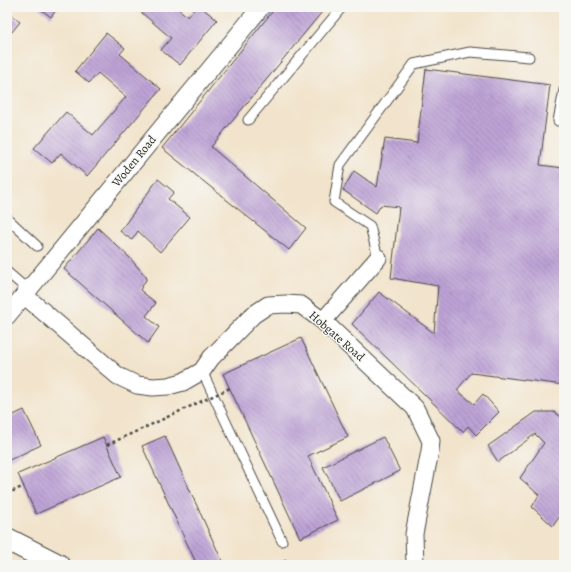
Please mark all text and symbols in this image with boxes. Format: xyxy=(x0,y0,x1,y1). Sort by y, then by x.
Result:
street label: Woden Road xyxy=(108,131,160,191)
street label: Hobgate Road xyxy=(306,307,369,365)

